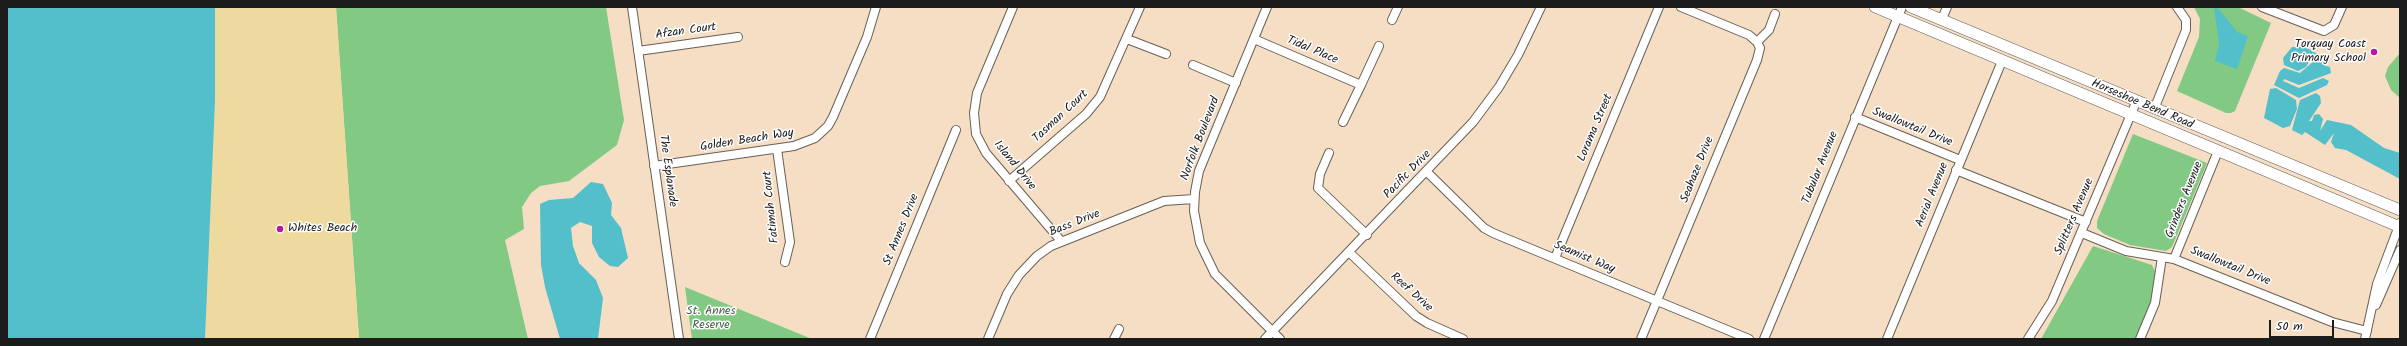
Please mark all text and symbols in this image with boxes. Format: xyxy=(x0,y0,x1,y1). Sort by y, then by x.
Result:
street label: Afzan Court xyxy=(655,21,717,43)
street label: Tidal Place xyxy=(1284,34,1340,68)
place label: Torquay Coast Primary School xyxy=(2291,38,2366,66)
marker: Torquay Coast Primary School xyxy=(2369,47,2379,57)
street label: Horseshoe Bend Road xyxy=(2089,77,2195,133)
street label: Tasman Court xyxy=(1030,88,1092,146)
street label: Lorama Street xyxy=(1575,92,1617,164)
street label: Norfolk Boulevard xyxy=(1178,95,1224,183)
street label: Swallowtail Drive xyxy=(1870,105,1954,151)
street label: Golden Beach Way xyxy=(699,127,795,155)
street label: Tubular Avenue xyxy=(1800,130,1842,206)
street label: The Esplanade xyxy=(655,134,679,208)
street label: Seahaze Drive xyxy=(1678,135,1718,205)
street label: Island Drive xyxy=(990,138,1038,194)
street label: Pacific Drive xyxy=(1381,148,1435,202)
street label: Grinders Avenue xyxy=(2163,160,2207,240)
street label: Aerial Avenue xyxy=(1914,161,1952,229)
street label: Fatimah Court xyxy=(761,170,783,244)
street label: Splitters Avenue xyxy=(2052,177,2098,257)
street label: St Annes Drive xyxy=(881,192,923,268)
street label: Bass Drive xyxy=(1048,207,1102,241)
place label: Whites Beach xyxy=(288,222,357,236)
marker: Whites Beach xyxy=(275,224,285,234)
street label: Seamist Way xyxy=(1551,239,1617,277)
street label: Swallowtail Drive xyxy=(2188,244,2272,290)
street label: Reef Drive xyxy=(1387,270,1435,316)
park label: St. Annes Reserve xyxy=(686,305,736,333)
scale bar xyxy=(2271,312,2336,338)
text: 50 m xyxy=(2276,317,2303,336)

